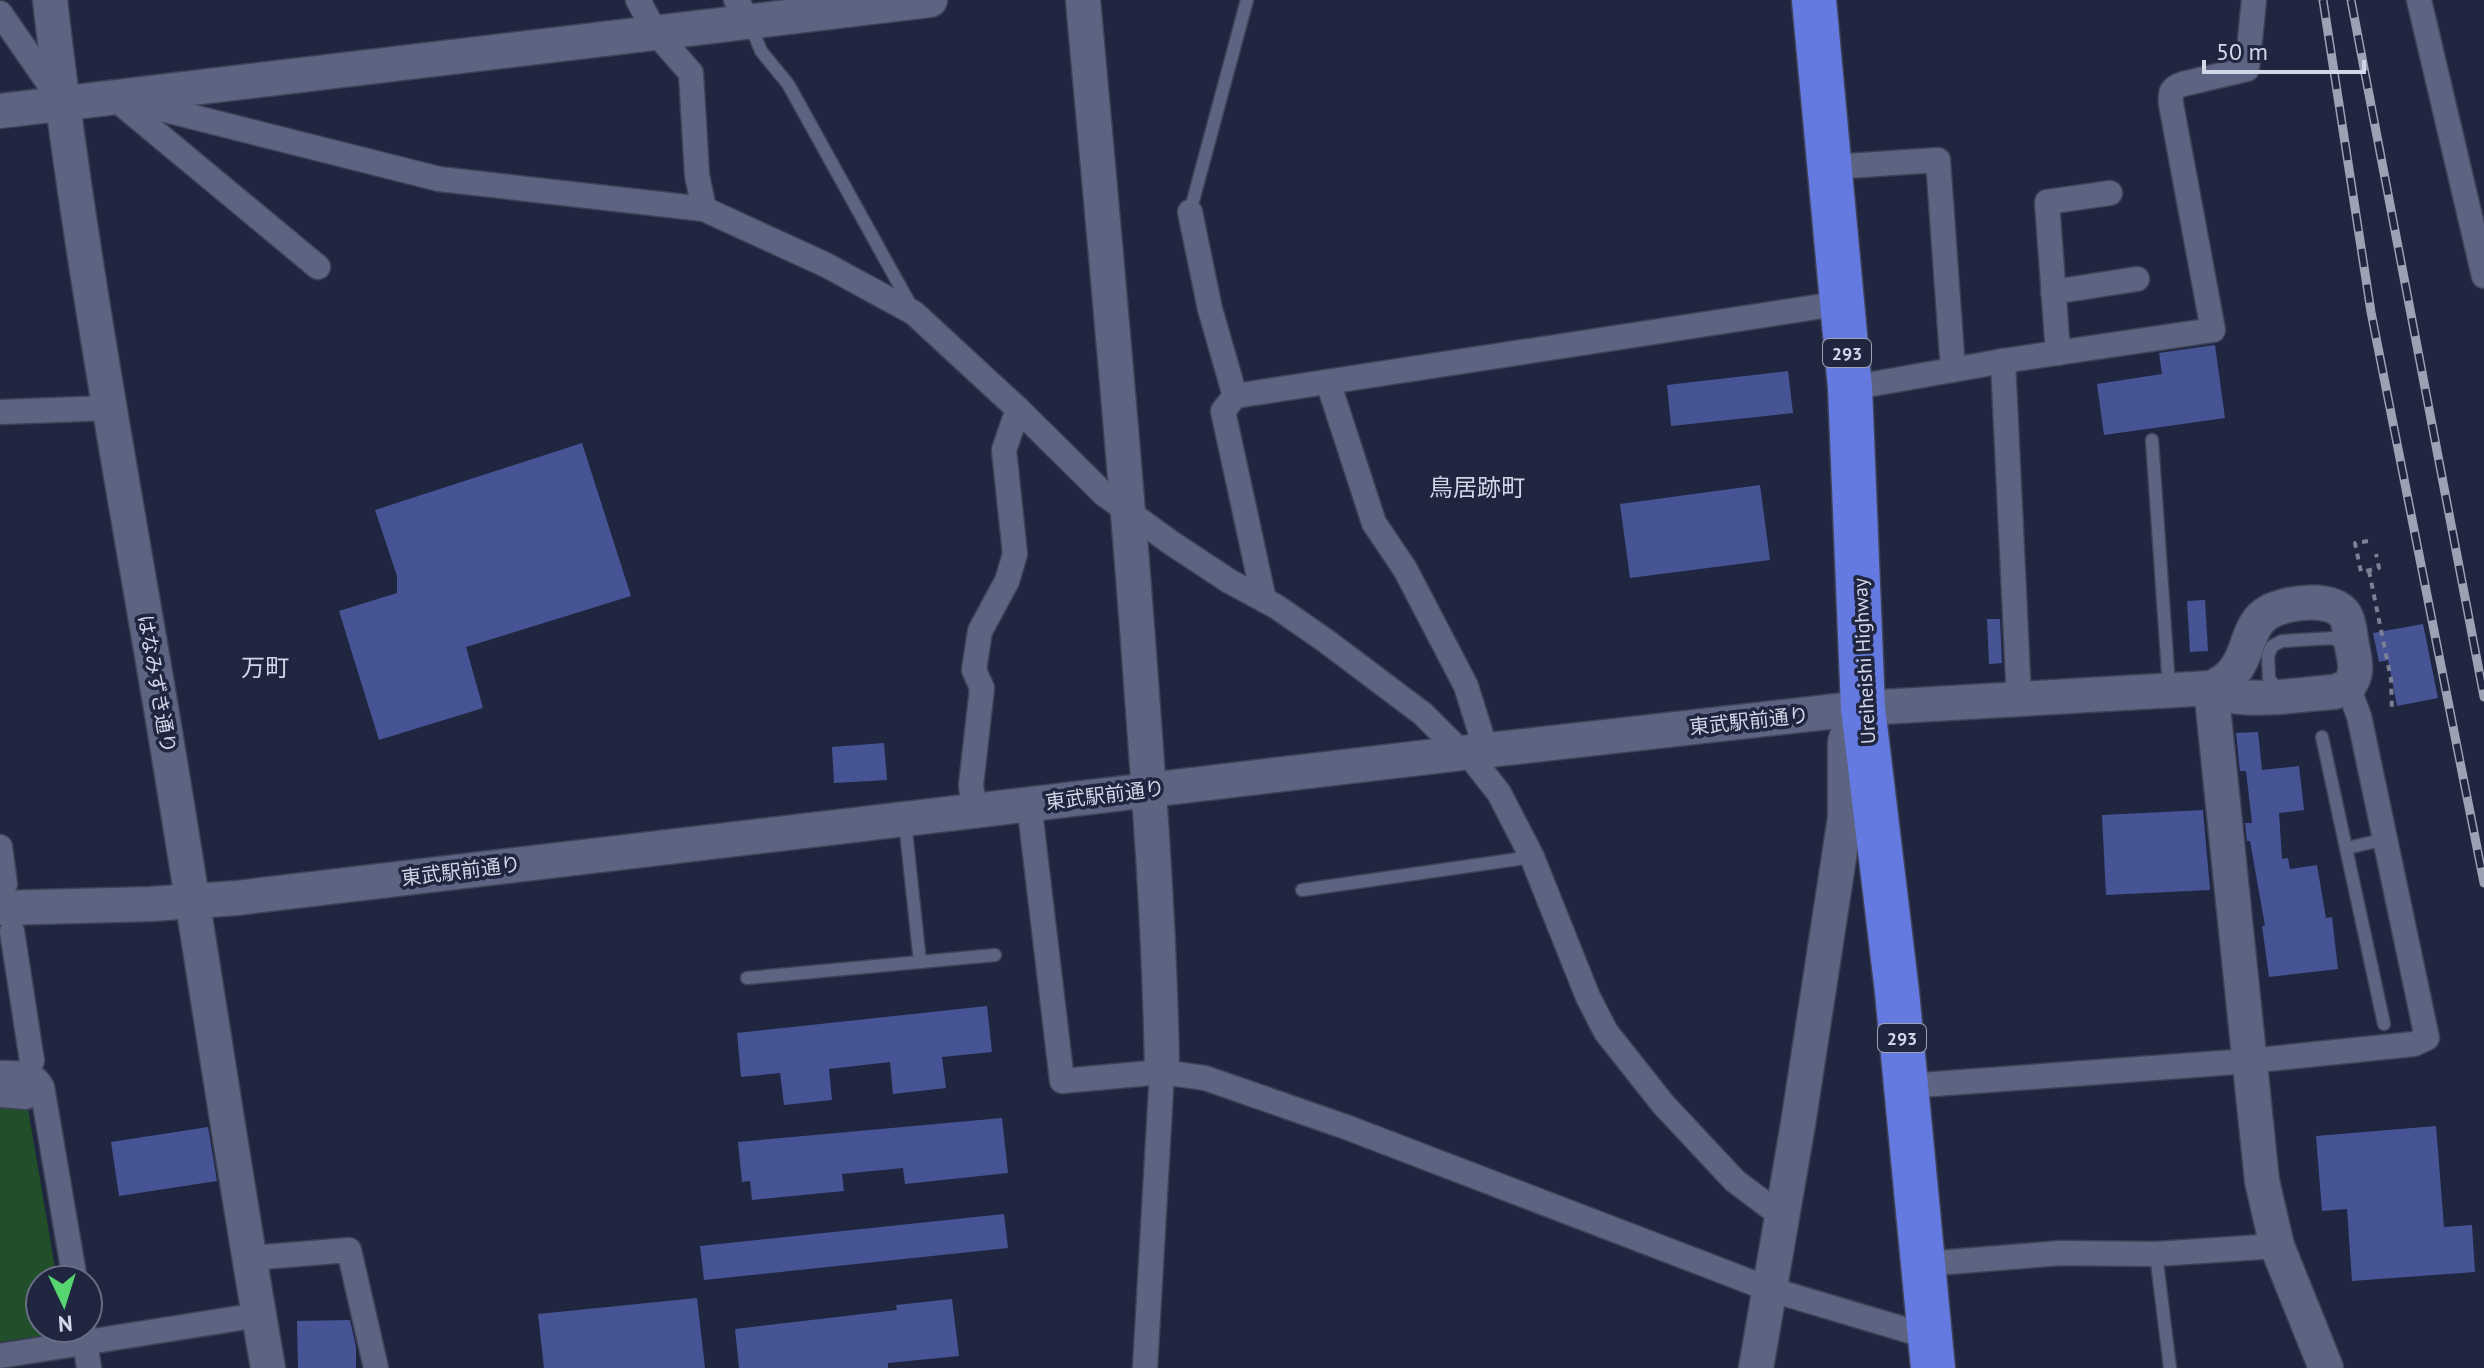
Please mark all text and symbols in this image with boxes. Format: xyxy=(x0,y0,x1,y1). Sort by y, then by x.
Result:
scale bar xyxy=(2204,24,2364,74)
text: 50 m xyxy=(2216,36,2268,67)
road number: 293 xyxy=(1823,339,1871,367)
district label: 鳥居跡町 xyxy=(1429,472,1525,503)
street label: Ureiheishi Highway xyxy=(1847,577,1881,745)
street label: はなみずき通り xyxy=(132,613,182,755)
district label: 万町 xyxy=(241,652,289,683)
street label: 東武駅前通り xyxy=(1688,702,1810,740)
street label: 東武駅前通り xyxy=(1044,775,1166,815)
street label: 東武駅前通り xyxy=(400,851,522,891)
road number: 293 xyxy=(1878,1024,1926,1052)
north arrow xyxy=(24,1264,104,1344)
text: N xyxy=(57,1309,74,1338)

